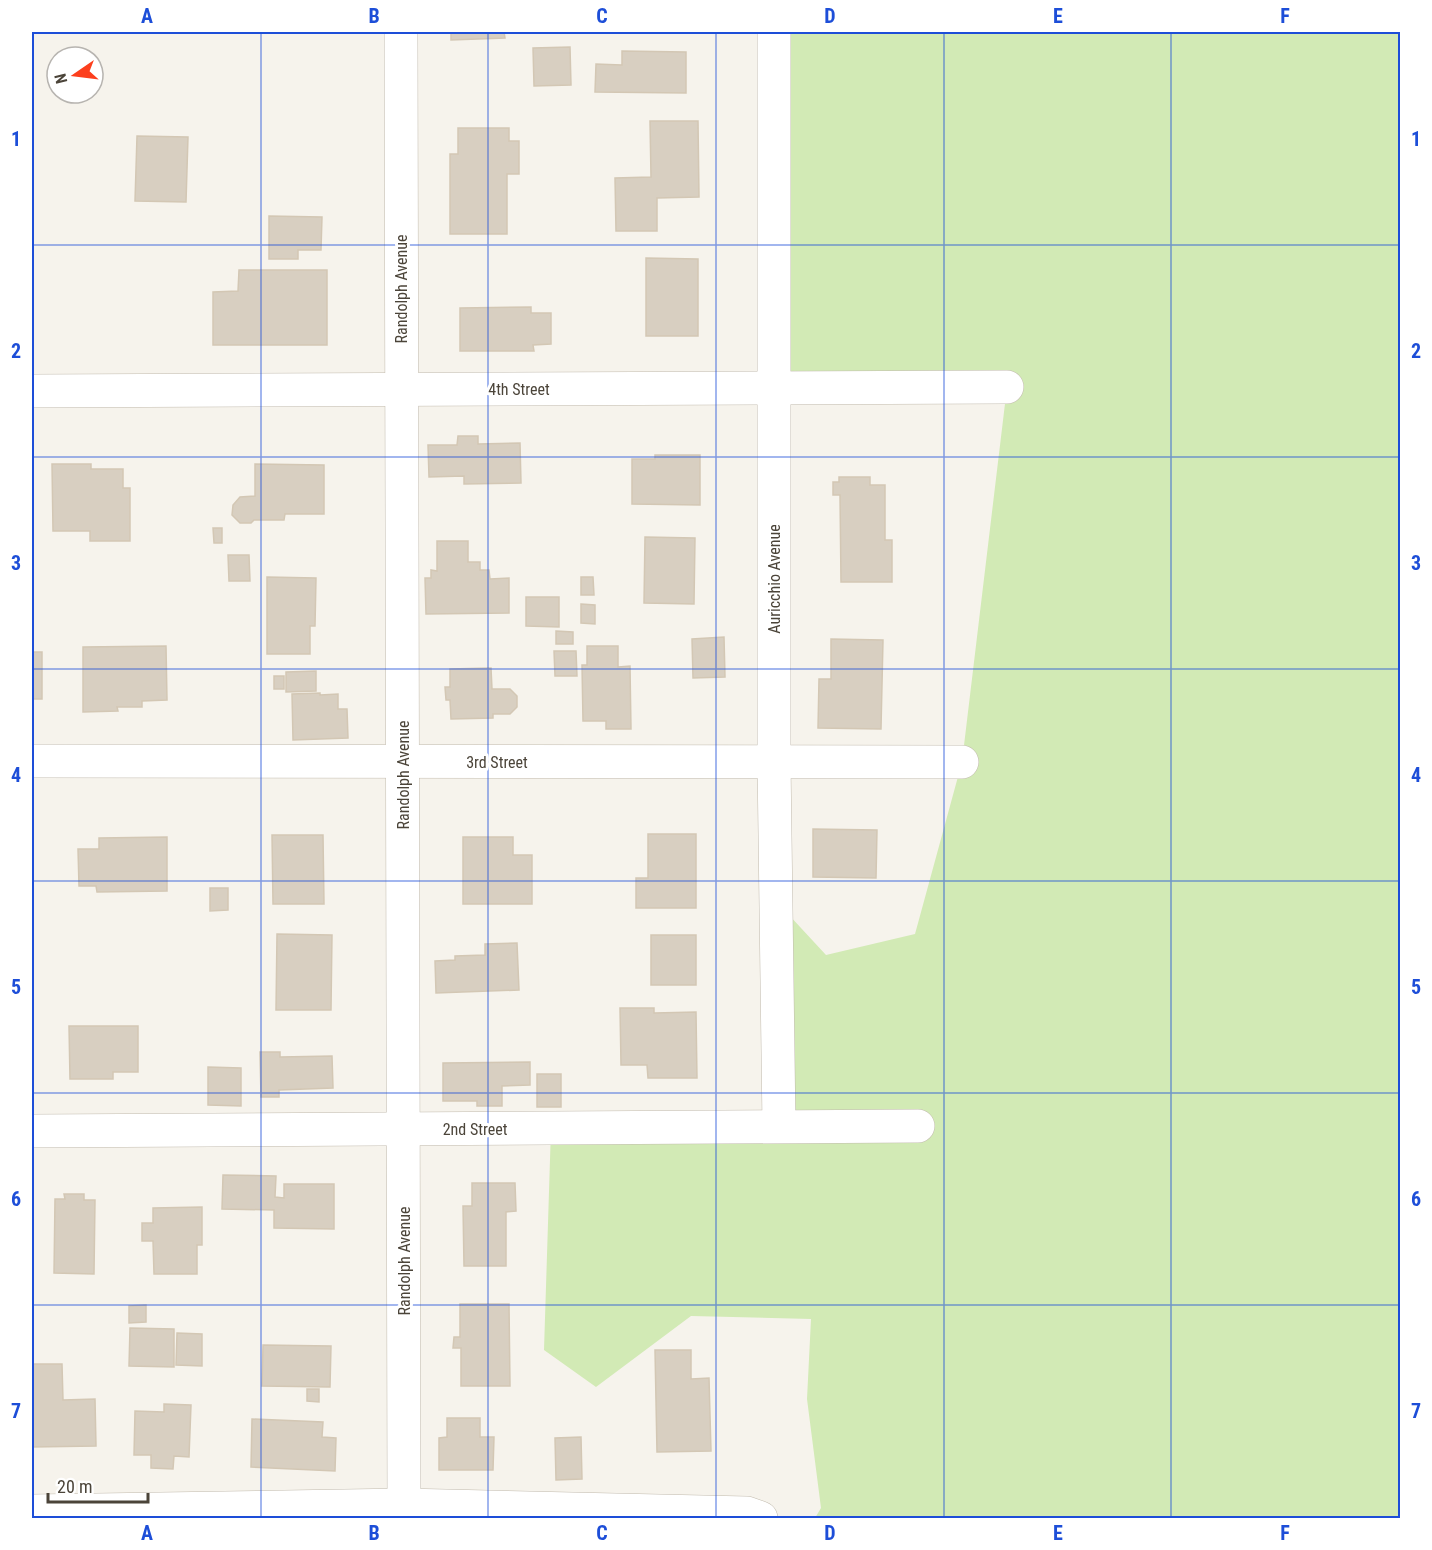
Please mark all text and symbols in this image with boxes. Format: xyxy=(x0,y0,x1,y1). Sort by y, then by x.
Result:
text: A xyxy=(141,4,153,28)
text: B xyxy=(368,4,380,28)
text: C xyxy=(596,4,608,28)
text: D xyxy=(824,4,836,28)
text: E xyxy=(1053,4,1063,28)
text: F xyxy=(1280,4,1290,28)
north arrow xyxy=(45,45,105,105)
text: N xyxy=(51,71,71,86)
text: 1 xyxy=(11,127,21,151)
text: 1 xyxy=(1411,127,1421,151)
street label: Randolph Avenue xyxy=(392,235,411,343)
text: 2 xyxy=(11,339,21,363)
text: 2 xyxy=(1411,339,1421,363)
street label: 4th Street xyxy=(488,380,550,399)
street label: Auricchio Avenue xyxy=(765,524,784,634)
text: 3 xyxy=(11,551,21,575)
text: 3 xyxy=(1411,551,1421,575)
street label: Randolph Avenue xyxy=(394,721,413,829)
street label: 3rd Street xyxy=(466,753,528,772)
text: 4 xyxy=(11,763,21,787)
text: 4 xyxy=(1411,763,1421,787)
text: 5 xyxy=(11,975,21,999)
text: 5 xyxy=(1411,975,1421,999)
street label: 2nd Street xyxy=(443,1120,508,1139)
text: 6 xyxy=(11,1187,21,1211)
text: 6 xyxy=(1411,1187,1421,1211)
street label: Randolph Avenue xyxy=(395,1207,414,1315)
text: 7 xyxy=(11,1399,21,1423)
text: 7 xyxy=(1411,1399,1421,1423)
scale bar xyxy=(48,1466,148,1504)
text: 20 m xyxy=(57,1476,92,1497)
text: A xyxy=(141,1521,153,1545)
text: B xyxy=(368,1521,380,1545)
text: C xyxy=(596,1521,608,1545)
text: D xyxy=(824,1521,836,1545)
text: E xyxy=(1053,1521,1063,1545)
text: F xyxy=(1280,1521,1290,1545)

